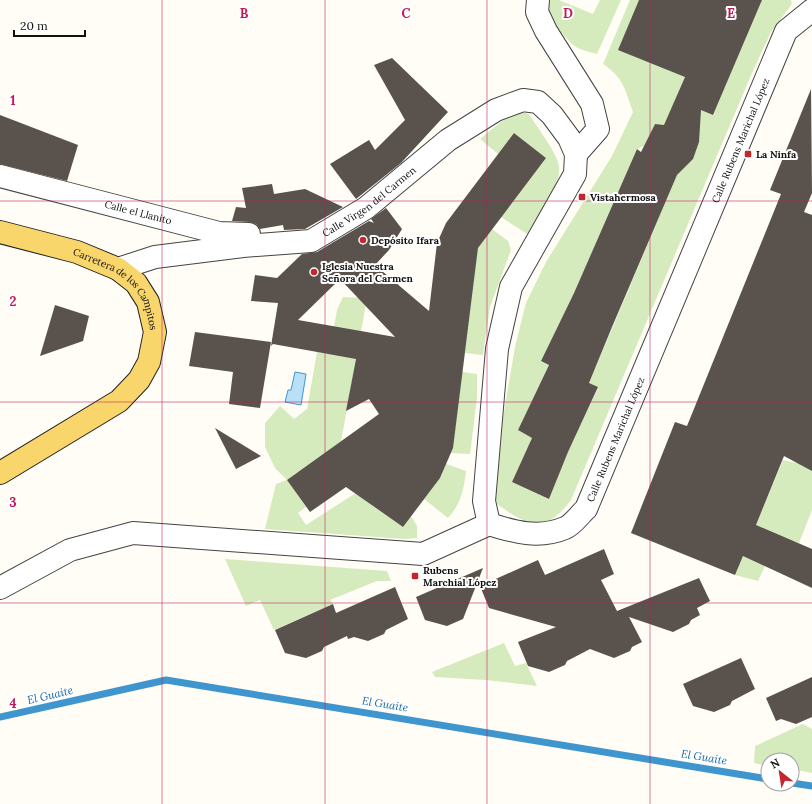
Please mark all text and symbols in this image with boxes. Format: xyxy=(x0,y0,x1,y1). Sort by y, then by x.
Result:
text: B xyxy=(240,5,249,22)
text: C xyxy=(402,5,411,22)
text: D xyxy=(563,5,573,22)
text: E xyxy=(727,5,735,22)
scale bar xyxy=(14,12,85,38)
text: 20 m xyxy=(20,18,48,33)
street label: Calle Rubens Marichal López xyxy=(708,76,772,205)
text: 1 xyxy=(10,92,16,109)
place label: La Ninfa xyxy=(756,148,797,161)
marker: La Ninfa xyxy=(743,149,753,159)
street label: Calle Virgen del Carmen xyxy=(320,163,418,239)
place label: Vistahermosa xyxy=(590,191,656,204)
marker: Vistahermosa xyxy=(577,192,587,202)
street label: Calle el Llanito xyxy=(103,197,174,227)
place label: Depósito Ifara xyxy=(371,234,440,247)
marker: Depósito Ifara xyxy=(358,235,368,245)
street label: Carretera de los Campitos xyxy=(72,245,161,332)
place label: Iglesia Nuestra Señora del Carmen xyxy=(322,260,414,285)
marker: Iglesia Nuestra Señora del Carmen xyxy=(309,267,319,277)
text: 2 xyxy=(10,293,17,310)
street label: Calle Rubens Marichal López xyxy=(583,375,647,504)
text: 3 xyxy=(9,494,17,511)
place label: Rubens Marchial López xyxy=(423,564,496,589)
marker: Rubens Marchial López xyxy=(410,571,420,581)
water label: El Guaite xyxy=(26,683,74,707)
water label: El Guaite xyxy=(361,693,409,715)
text: 4 xyxy=(9,695,17,712)
water label: El Guaite xyxy=(680,746,728,768)
north arrow xyxy=(760,752,800,792)
text: N xyxy=(768,755,783,772)

